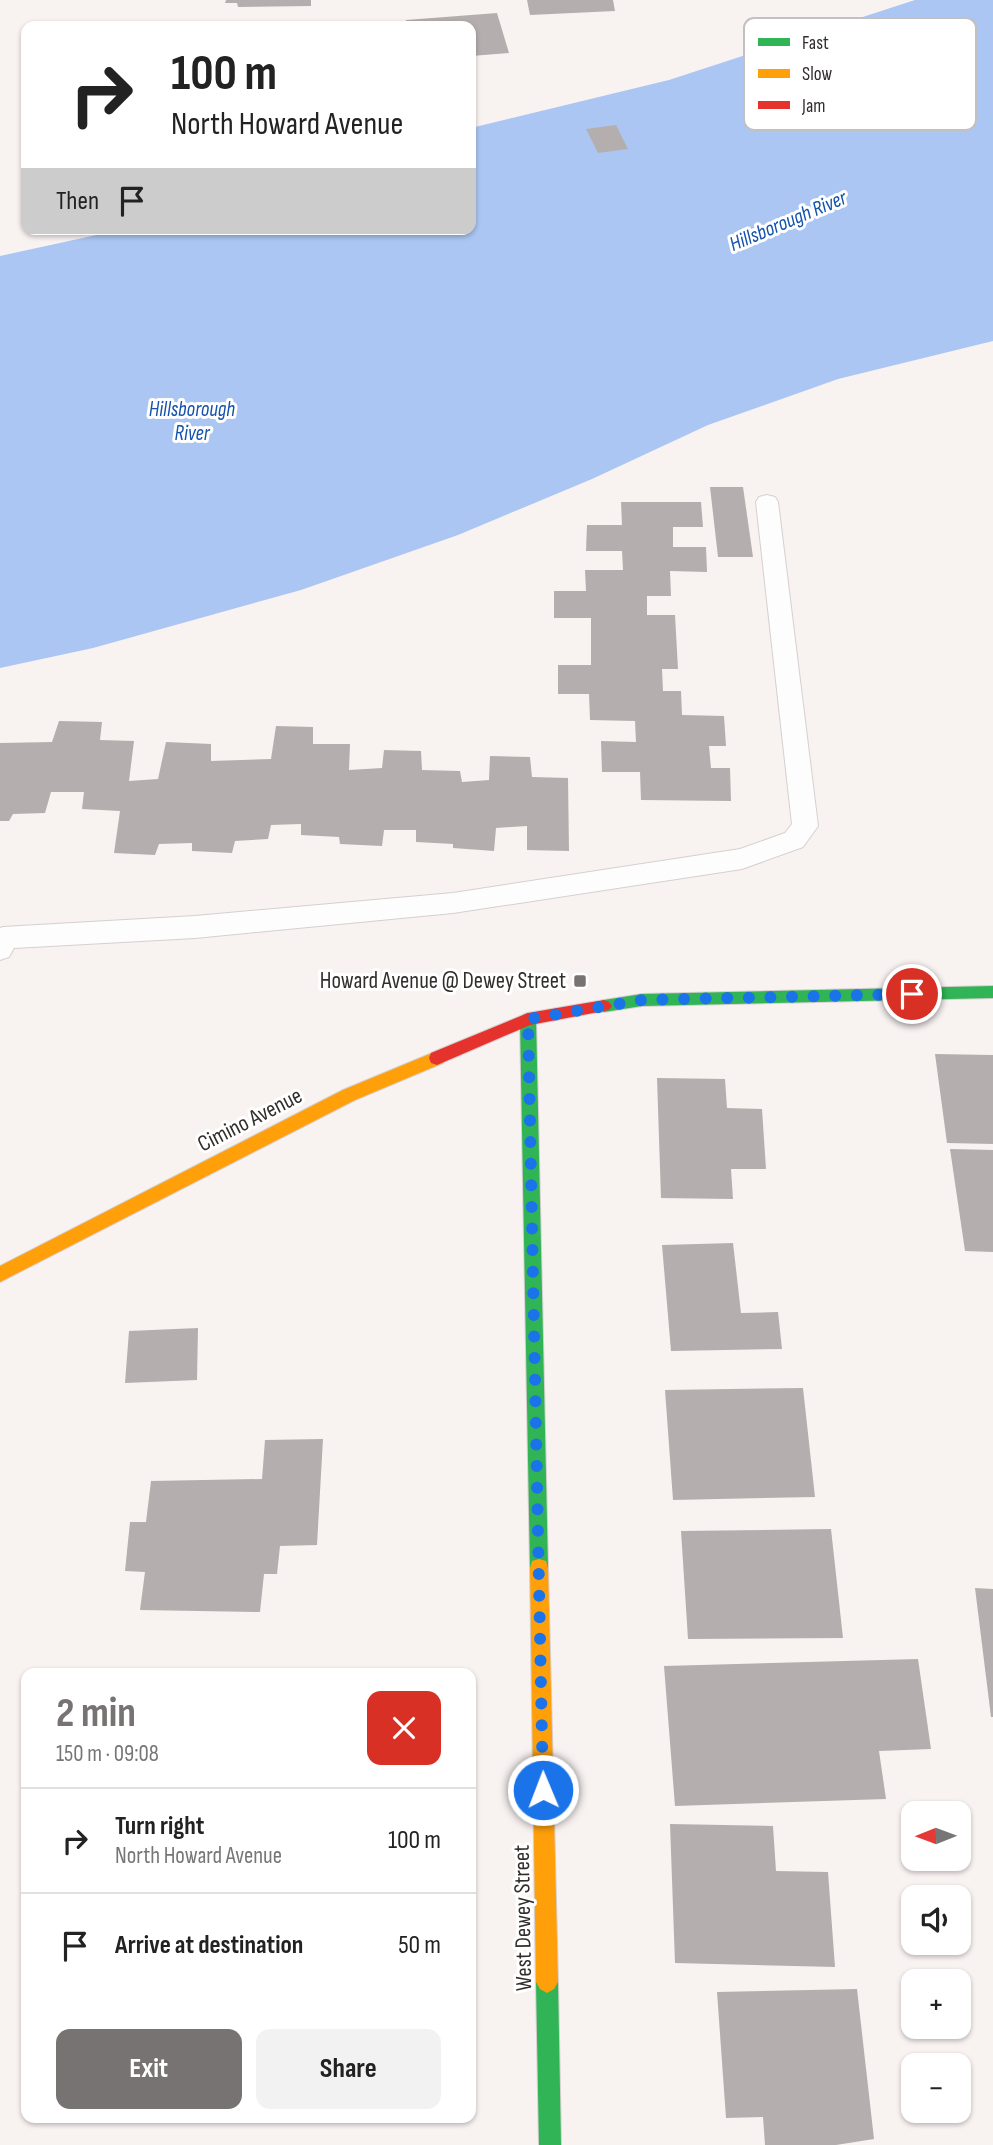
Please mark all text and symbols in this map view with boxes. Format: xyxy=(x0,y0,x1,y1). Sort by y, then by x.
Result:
legend xyxy=(744,18,976,130)
text: Fast xyxy=(802,32,829,55)
text: 100 m xyxy=(171,45,277,104)
icon: right xyxy=(56,49,147,140)
text: Slow xyxy=(802,63,832,86)
text: Jam xyxy=(801,95,825,118)
text: North Howard Avenue xyxy=(171,105,403,144)
icon: arrive xyxy=(113,182,151,220)
water label: Hillsborough River xyxy=(726,185,851,257)
text: Then xyxy=(56,186,99,217)
water label: Hillsborough River xyxy=(149,397,235,446)
pin xyxy=(882,964,942,1024)
place label: Howard Avenue @ Dewey Street xyxy=(320,967,566,995)
marker: Howard Avenue @ Dewey Street xyxy=(572,973,588,989)
icon: arrive xyxy=(893,975,931,1013)
street label: Cimino Avenue xyxy=(193,1082,307,1158)
text: 2 min xyxy=(56,1688,136,1739)
button: close xyxy=(367,1691,441,1765)
text: 150 m · 09:08 xyxy=(56,1740,159,1768)
position arrow xyxy=(506,1753,580,1827)
north arrow xyxy=(901,1801,971,1871)
map controls xyxy=(901,1801,971,2123)
text: Turn right xyxy=(115,1811,204,1842)
icon: right xyxy=(56,1822,94,1860)
text: 100 m xyxy=(388,1825,441,1856)
text: North Howard Avenue xyxy=(115,1842,282,1870)
street label: West Dewey Street xyxy=(508,1845,538,1991)
button: sound xyxy=(901,1885,971,1955)
icon: arrive xyxy=(56,1927,94,1965)
text: Arrive at destination xyxy=(115,1930,303,1961)
text: 50 m xyxy=(398,1930,441,1961)
button: + xyxy=(901,1969,971,2039)
button: Exit xyxy=(56,2029,242,2109)
button: Share xyxy=(256,2029,441,2109)
button: − xyxy=(901,2053,971,2123)

